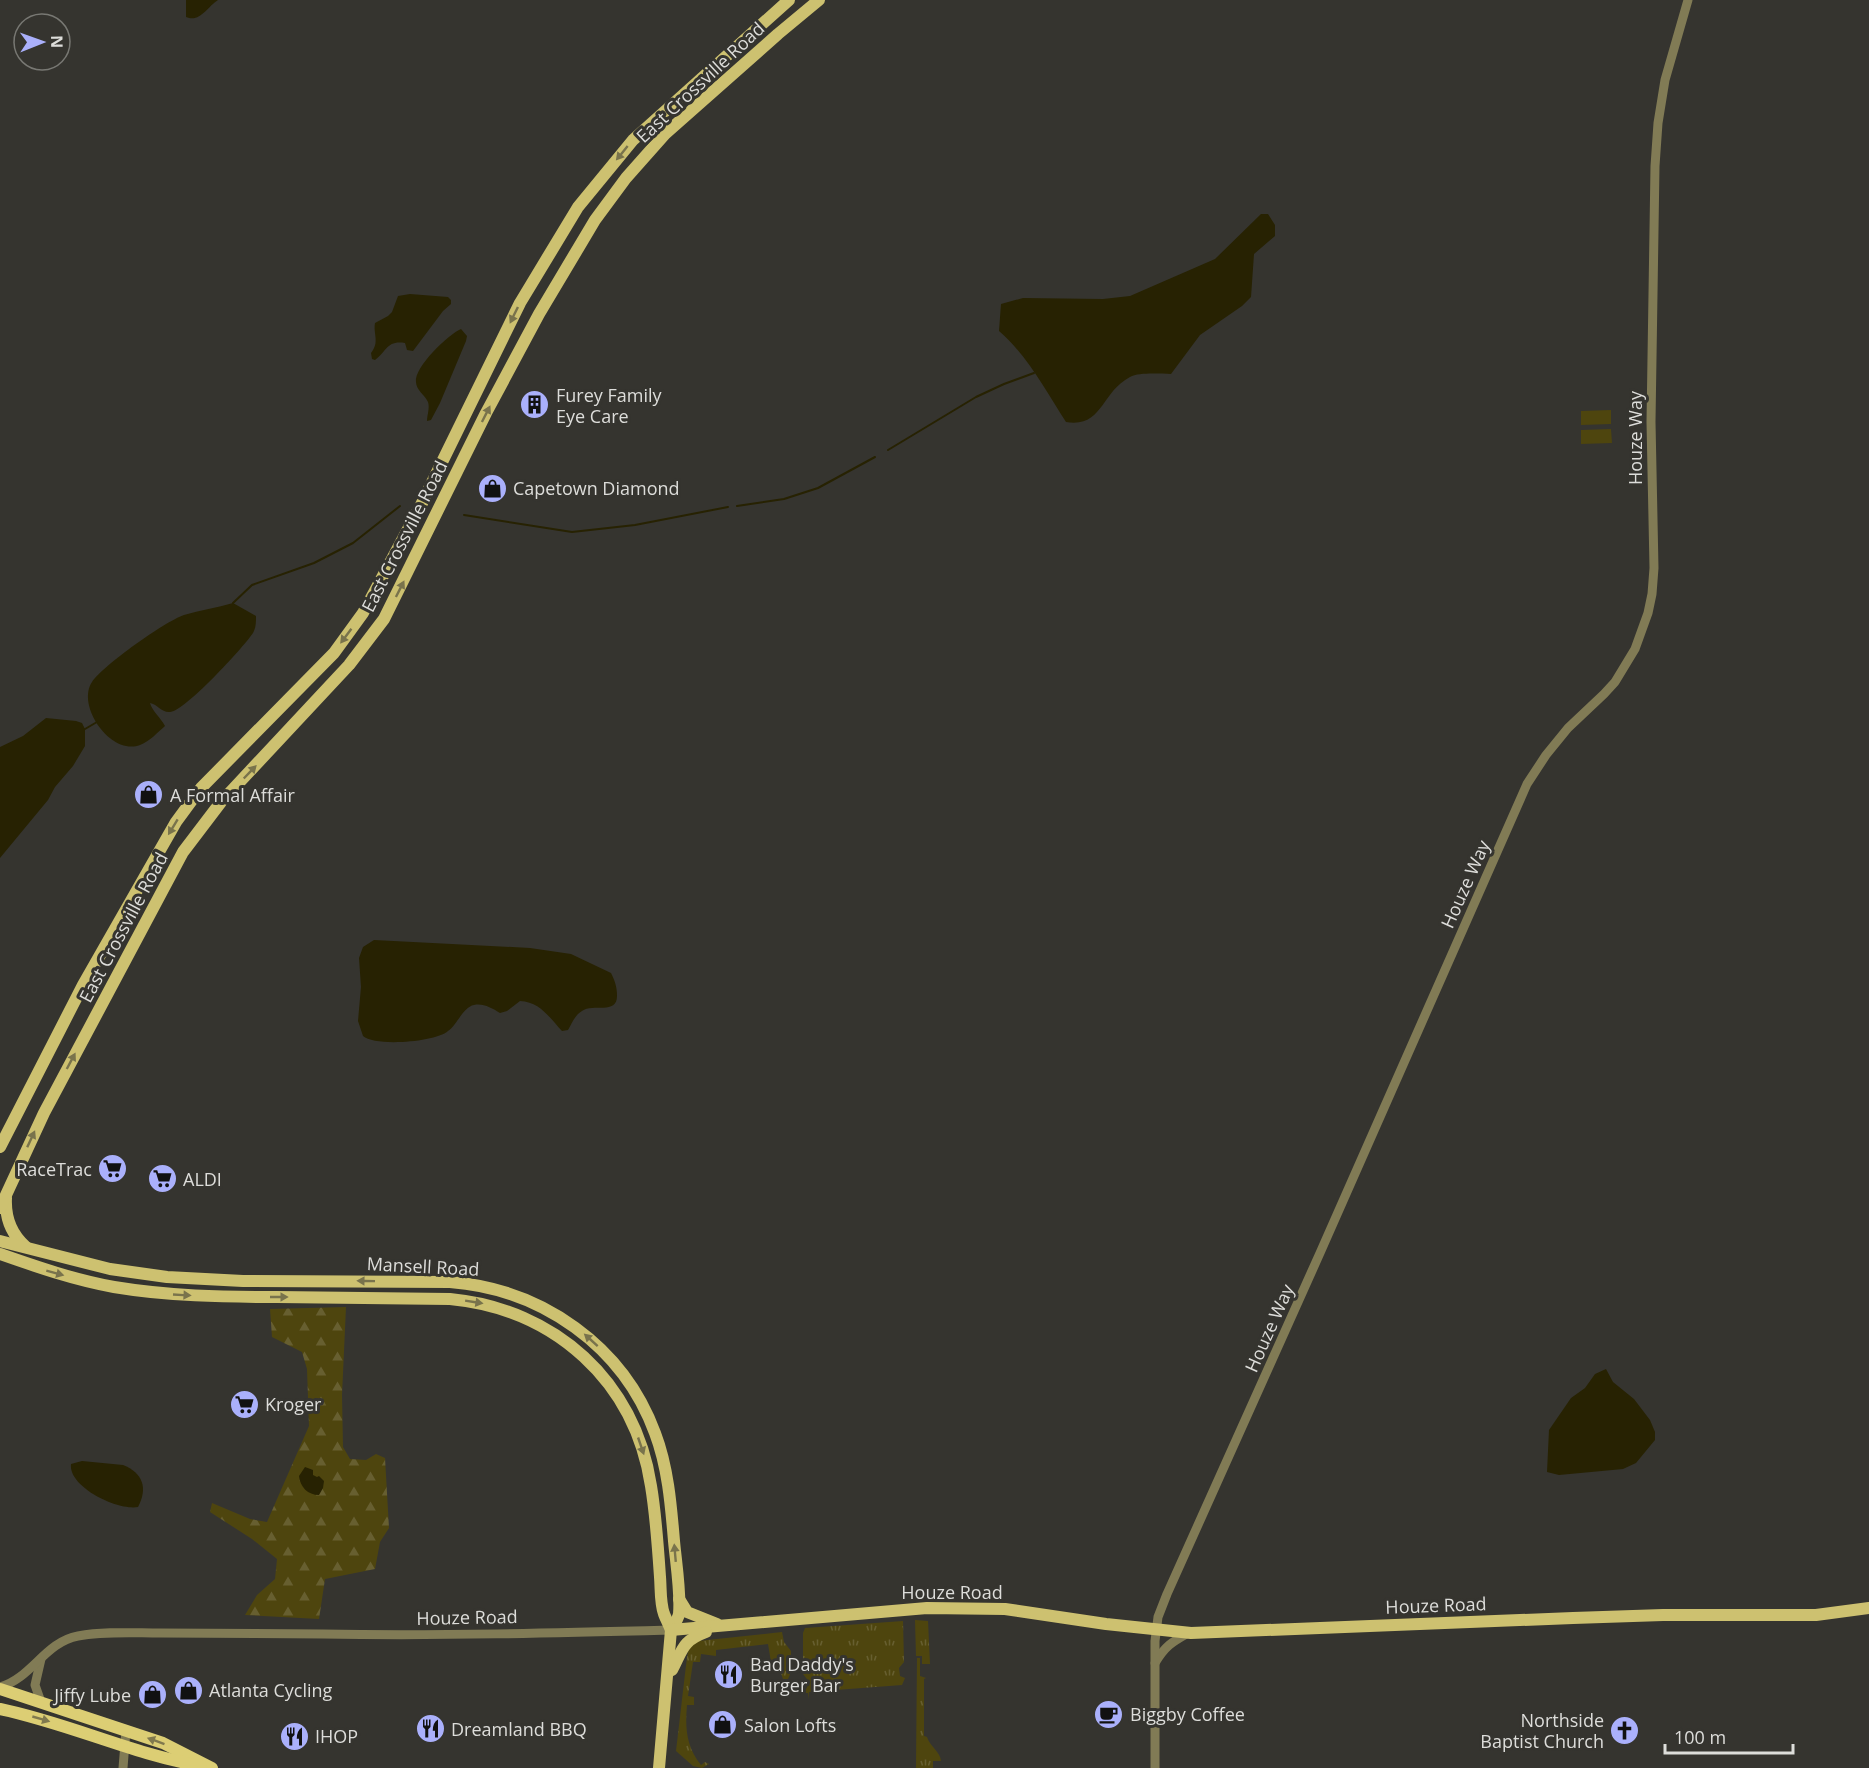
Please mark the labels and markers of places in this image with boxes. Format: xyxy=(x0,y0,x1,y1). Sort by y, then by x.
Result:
place label: Furey Family Eye Care xyxy=(556,383,663,428)
building icon: Furey Family Eye Care xyxy=(519,389,551,421)
shop icon: Capetown Diamond xyxy=(476,472,508,504)
place label: Capetown Diamond xyxy=(513,476,680,500)
shop icon: A Formal Affair xyxy=(133,779,165,811)
place label: A Formal Affair xyxy=(170,783,295,807)
supermarket icon: RaceTrac xyxy=(97,1153,129,1185)
place label: RaceTrac xyxy=(16,1157,92,1181)
supermarket icon: ALDI xyxy=(146,1163,178,1195)
place label: ALDI xyxy=(183,1167,222,1191)
supermarket icon: Kroger xyxy=(228,1388,260,1420)
place label: Kroger xyxy=(265,1392,322,1416)
place label: Bad Daddy's Burger Bar xyxy=(750,1652,854,1697)
restaurant icon: Bad Daddy's Burger Bar xyxy=(713,1658,745,1690)
shop icon: Atlanta Cycling xyxy=(172,1674,204,1706)
place label: Atlanta Cycling xyxy=(209,1678,333,1702)
shop icon: Jiffy Lube xyxy=(136,1679,168,1711)
place label: Jiffy Lube xyxy=(52,1683,131,1707)
cafe icon: Biggby Coffee xyxy=(1093,1698,1125,1730)
place label: Biggby Coffee xyxy=(1130,1702,1245,1726)
place label: Northside Baptist Church xyxy=(1480,1708,1604,1753)
shop icon: Salon Lofts xyxy=(707,1709,739,1741)
restaurant icon: Dreamland BBQ xyxy=(414,1713,446,1745)
place label: Salon Lofts xyxy=(744,1713,836,1737)
church icon: Northside Baptist Church xyxy=(1609,1714,1641,1746)
place label: Dreamland BBQ xyxy=(451,1717,587,1741)
restaurant icon: IHOP xyxy=(278,1720,310,1752)
place label: IHOP xyxy=(315,1724,358,1748)

